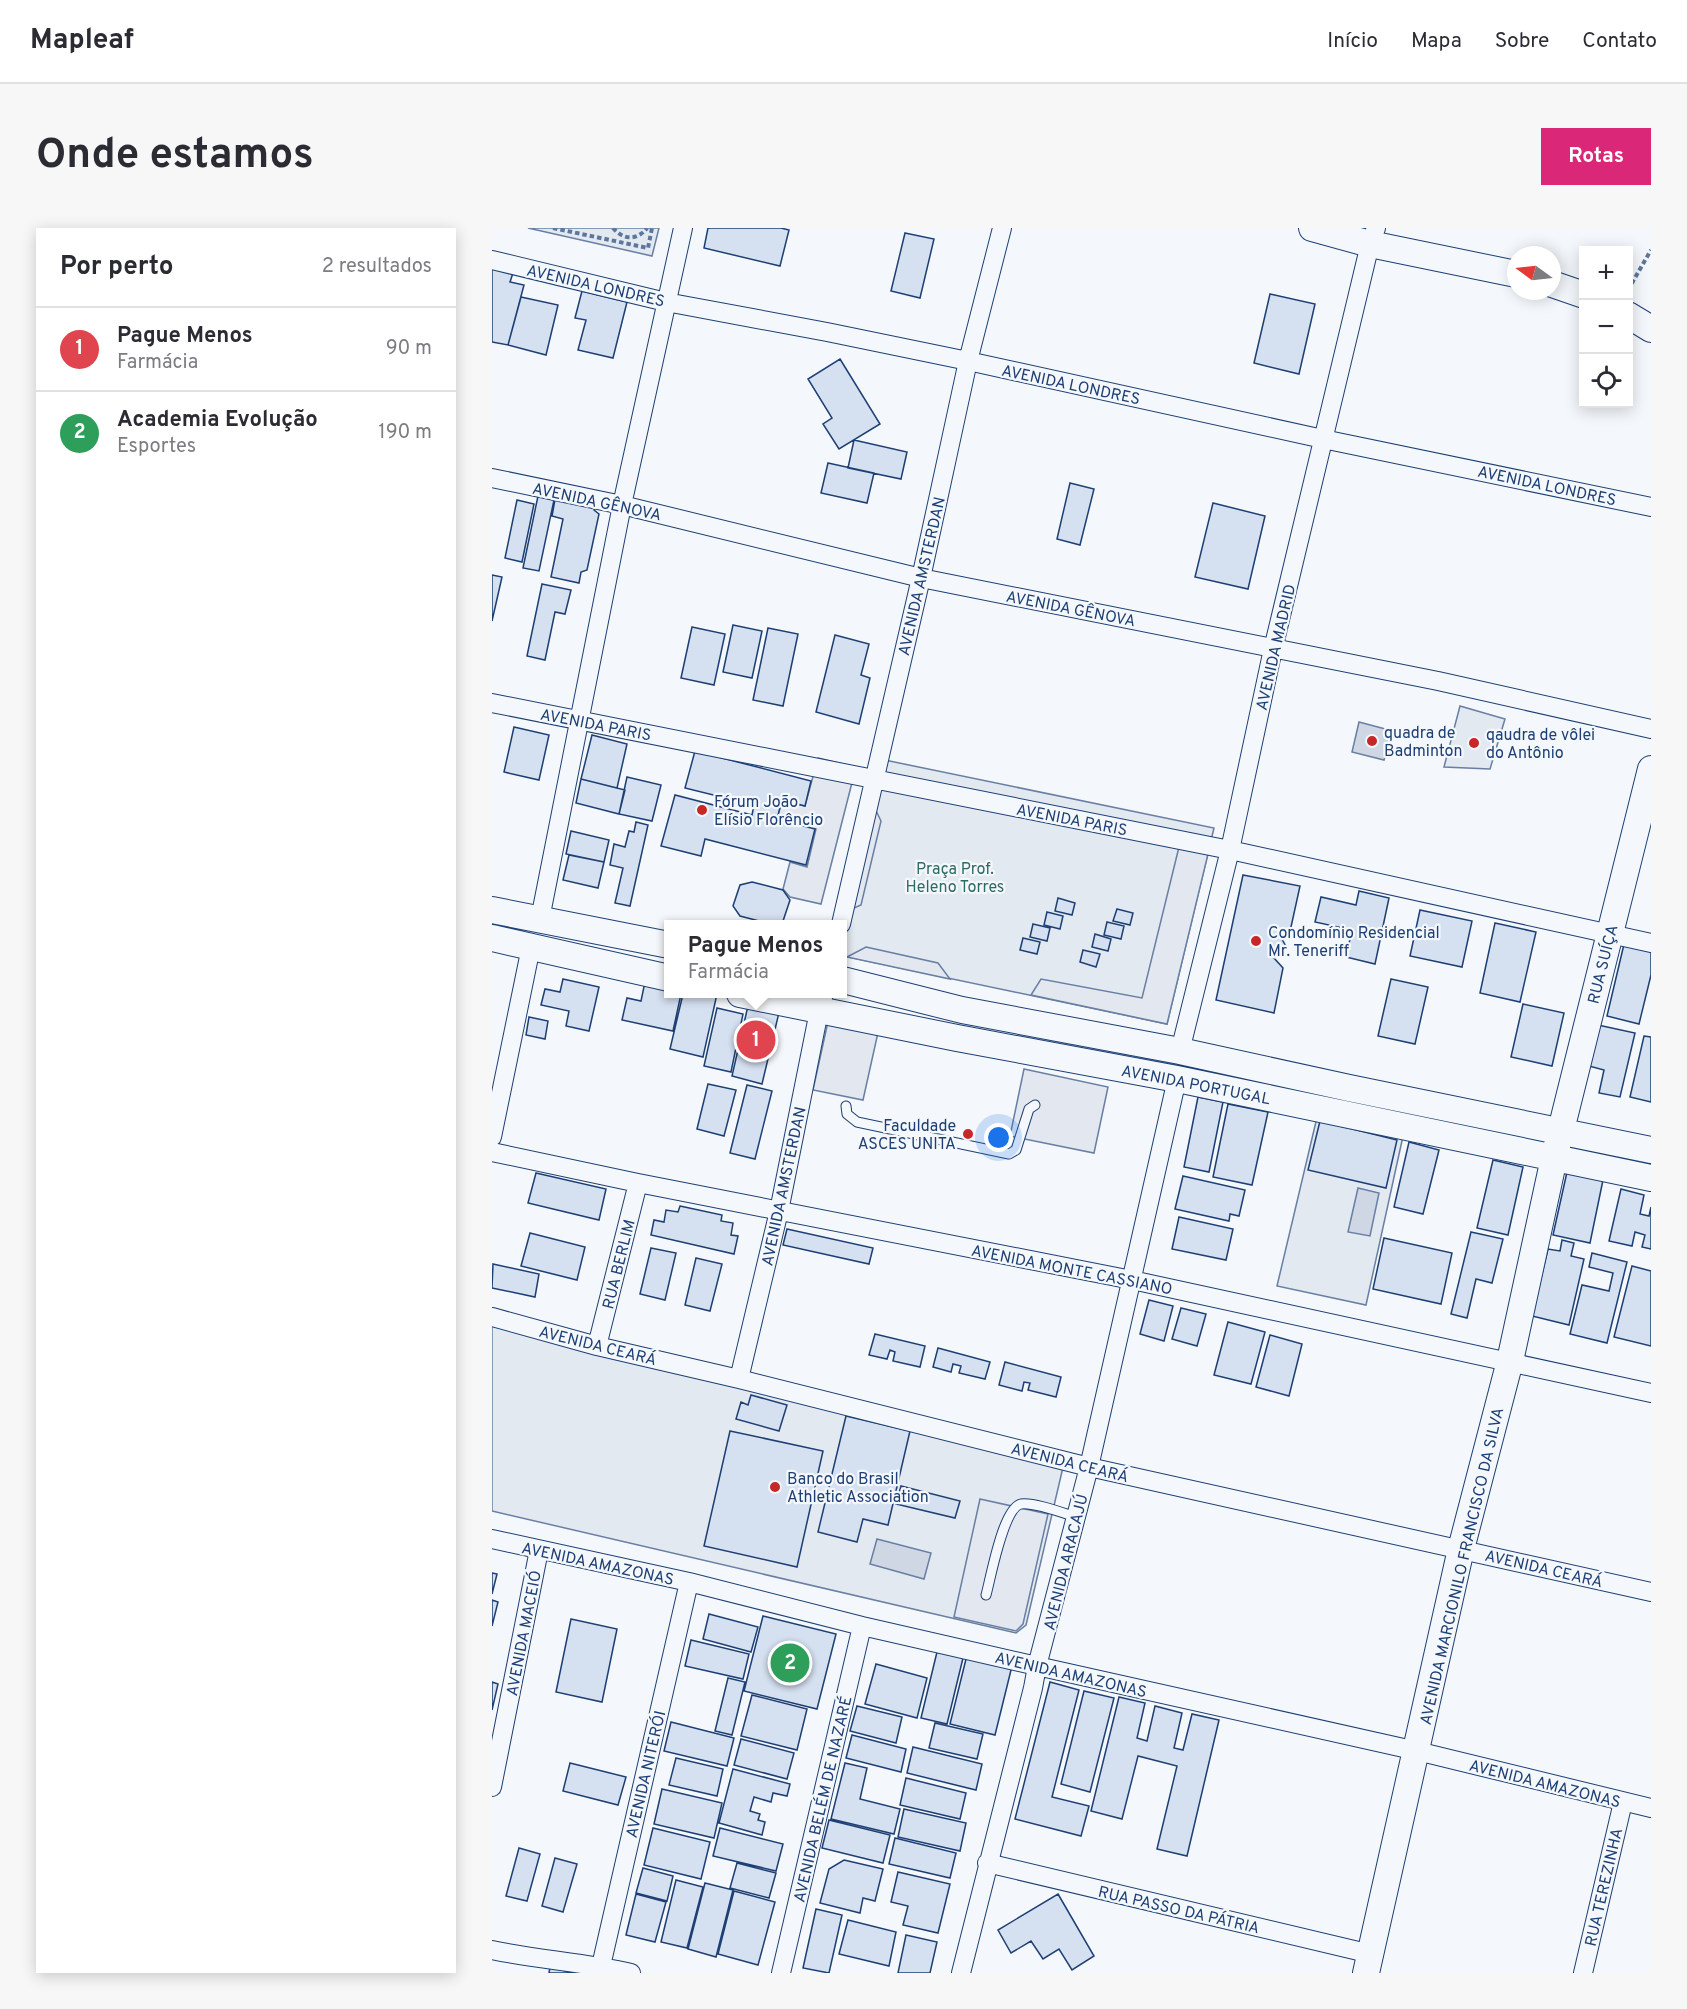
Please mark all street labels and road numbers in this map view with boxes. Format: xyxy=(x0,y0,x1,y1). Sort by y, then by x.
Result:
street label: AVENIDA LONDRES xyxy=(524,261,667,313)
street label: AVENIDA LONDRES xyxy=(999,361,1142,410)
street label: AVENIDA LONDRES xyxy=(1475,462,1618,511)
street label: AVENIDA GÊNOVA xyxy=(530,478,663,526)
street label: AVENIDA AMSTERDAN xyxy=(895,495,951,658)
street label: AVENIDA MADRID xyxy=(1253,582,1301,712)
street label: AVENIDA GÊNOVA xyxy=(1004,586,1138,632)
street label: AVENIDA PARIS xyxy=(538,705,653,747)
street label: AVENIDA PARIS xyxy=(1014,800,1129,842)
street label: RUA SUÍÇA xyxy=(1583,922,1623,1006)
street label: AVENIDA PORTUGAL xyxy=(1119,1062,1272,1110)
street label: AVENIDA AMSTERDAN xyxy=(758,1105,812,1268)
street label: RUA BERLIM xyxy=(599,1218,641,1311)
street label: AVENIDA MONTE CASSIANO xyxy=(969,1242,1174,1300)
street label: AVENIDA CEARÁ xyxy=(537,1321,659,1371)
street label: AVENIDA MARCIONILO FRANCISCO DA SILVA xyxy=(1417,1406,1509,1727)
street label: AVENIDA CEARÁ xyxy=(1009,1438,1131,1488)
street label: AVENIDA ARACAJÚ xyxy=(1038,1492,1094,1633)
street label: AVENIDA AMAZONAS xyxy=(520,1539,676,1591)
street label: AVENIDA CEARÁ xyxy=(1483,1545,1605,1593)
street label: AVENIDA MACEIÓ xyxy=(501,1569,547,1698)
street label: AVENIDA AMAZONAS xyxy=(993,1649,1148,1703)
street label: AVENIDA BELÉM DE NAZARÉ xyxy=(789,1694,857,1905)
street label: AVENIDA NITERÓI xyxy=(621,1708,671,1840)
street label: AVENIDA AMAZONAS xyxy=(1467,1756,1622,1813)
street label: RUA TEREZINHA xyxy=(1582,1826,1628,1949)
street label: RUA PASSO DA PÁTRIA xyxy=(1096,1881,1262,1939)

